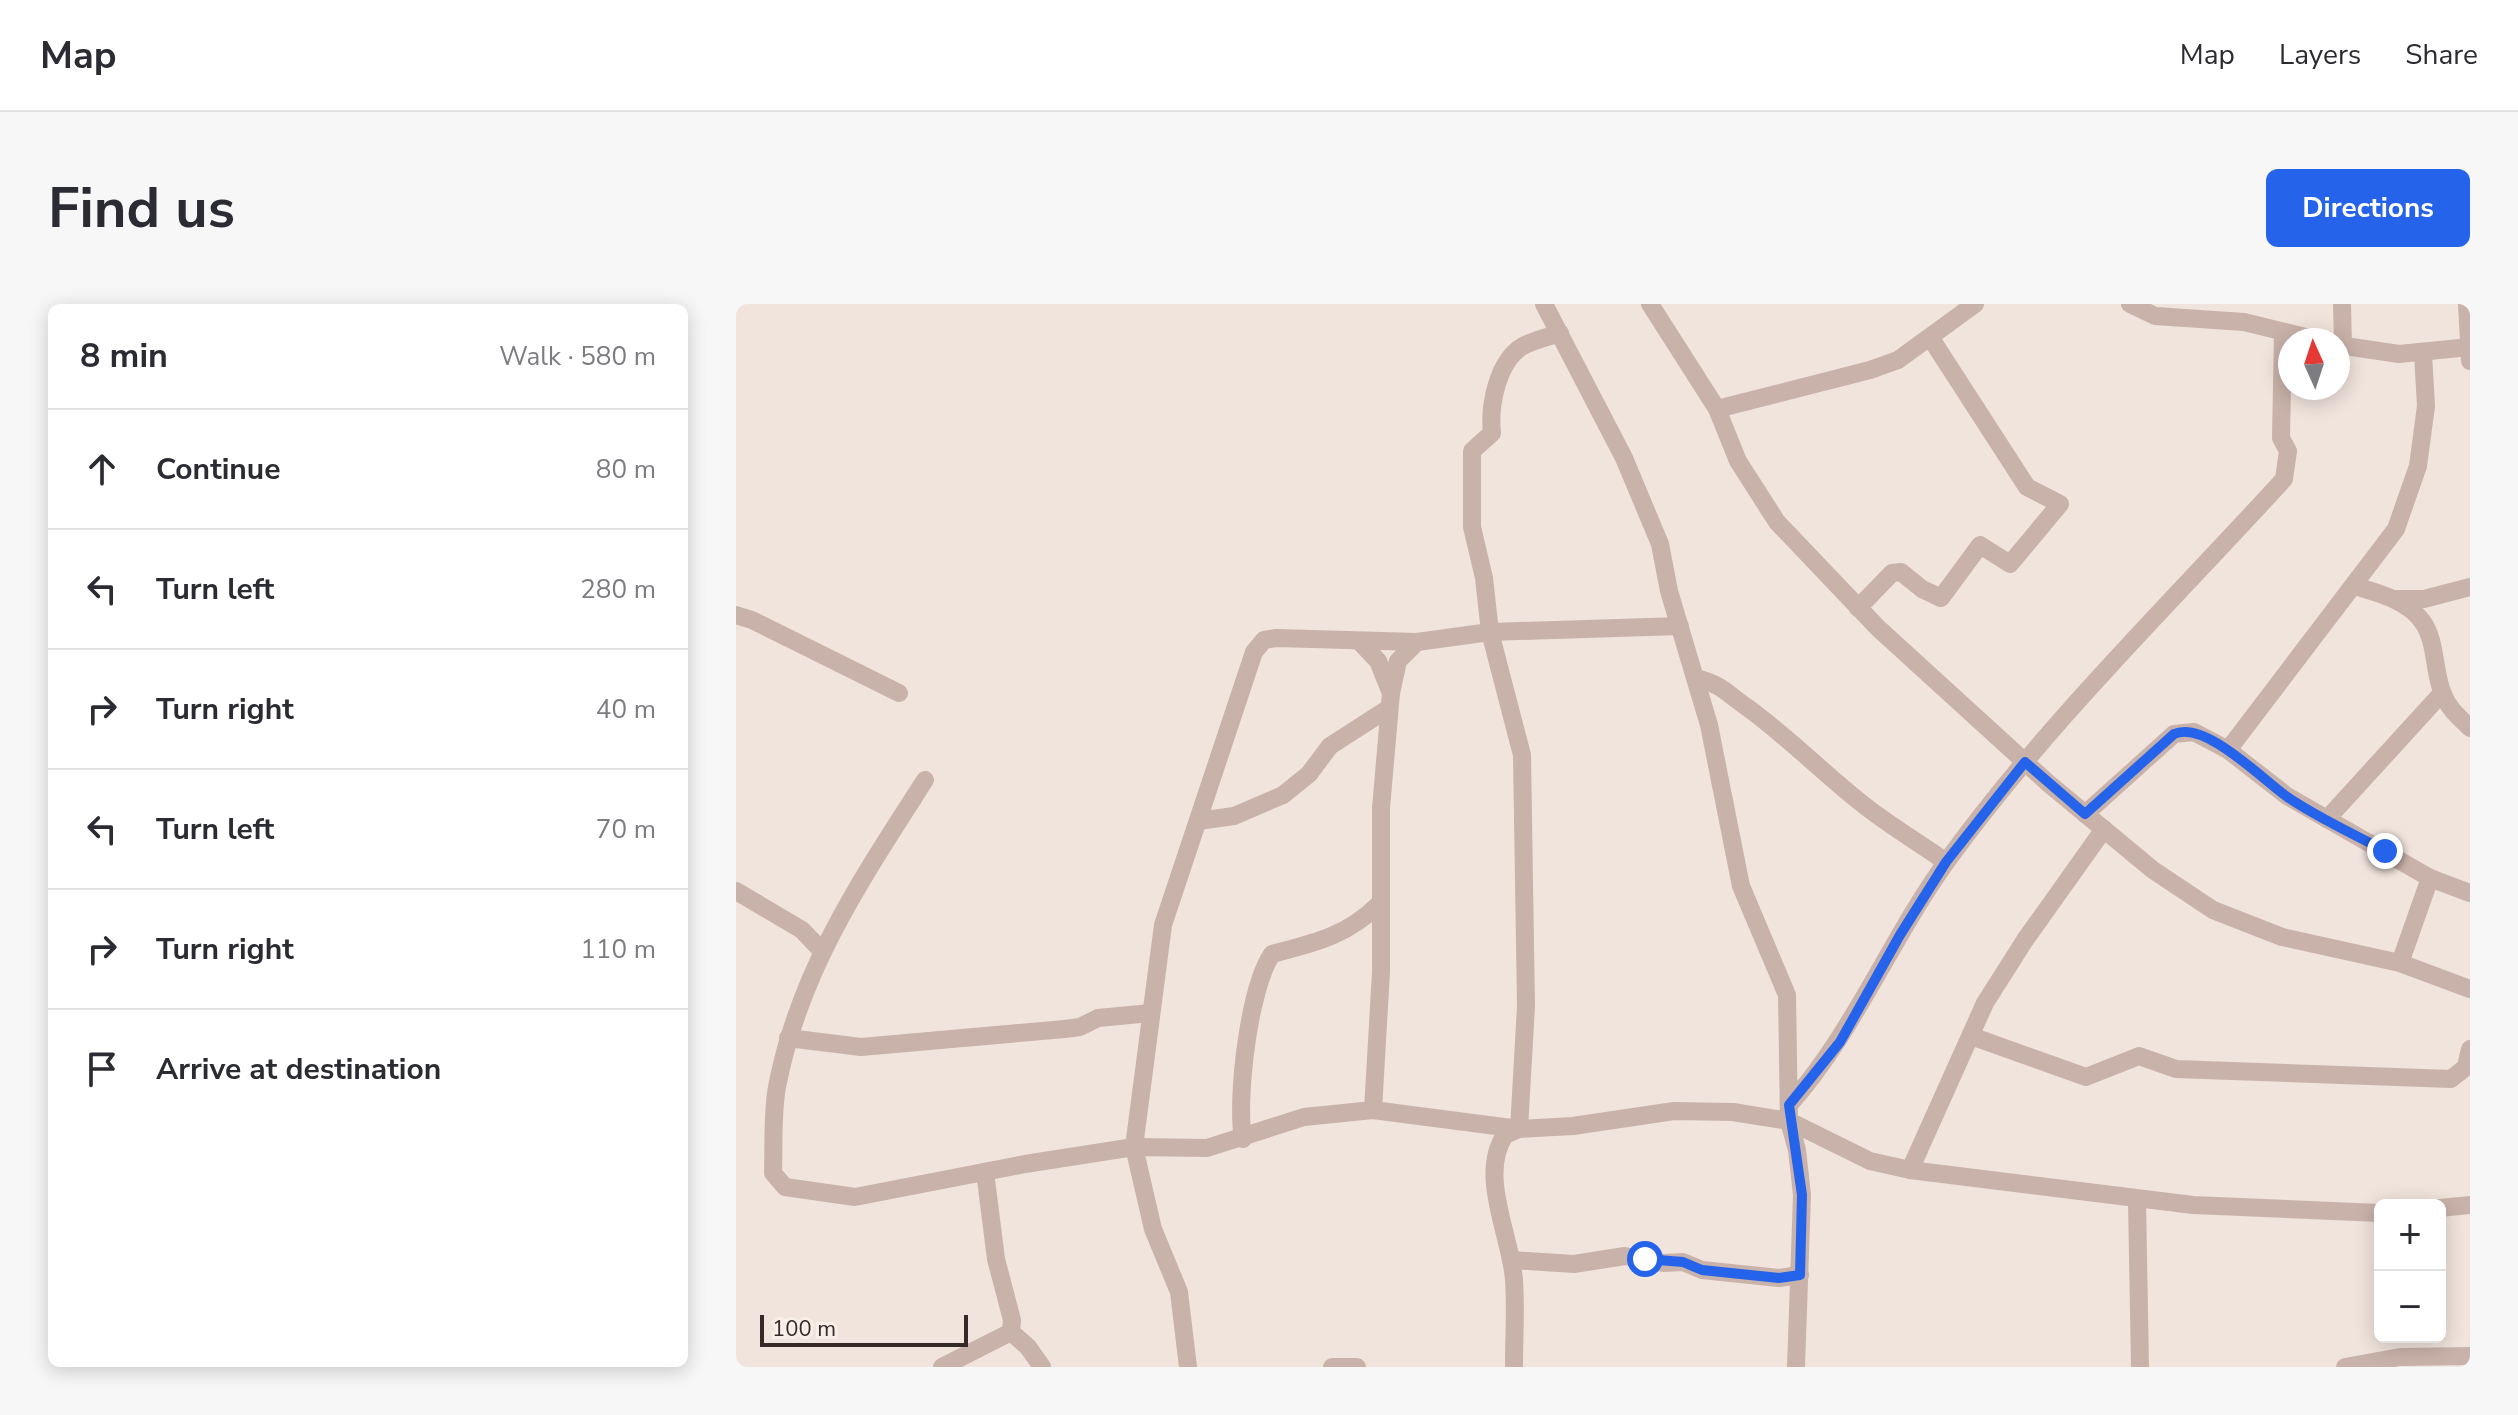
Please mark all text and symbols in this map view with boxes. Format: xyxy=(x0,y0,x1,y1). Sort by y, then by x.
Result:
text: Map xyxy=(40,30,117,81)
text: Map xyxy=(2180,36,2235,74)
text: Layers xyxy=(2279,36,2361,74)
text: Share xyxy=(2405,36,2478,74)
button: Directions xyxy=(2266,169,2470,247)
text: Find us xyxy=(48,170,235,247)
north arrow xyxy=(2278,328,2350,400)
text: 8 min xyxy=(80,333,168,379)
text: Walk · 580 m xyxy=(499,339,656,374)
icon: ahead xyxy=(80,447,124,491)
text: Continue xyxy=(156,449,281,490)
text: 80 m xyxy=(596,452,656,487)
icon: left xyxy=(80,567,124,611)
text: Turn left xyxy=(156,569,274,610)
text: 280 m xyxy=(580,572,656,607)
icon: right xyxy=(80,687,124,731)
text: Turn right xyxy=(156,689,294,730)
text: 40 m xyxy=(596,692,656,727)
icon: left xyxy=(80,807,124,851)
text: Turn left xyxy=(156,809,274,850)
text: 70 m xyxy=(596,812,656,847)
route end xyxy=(2367,833,2403,869)
icon: right xyxy=(80,927,124,971)
text: Turn right xyxy=(156,929,294,970)
text: 110 m xyxy=(580,932,656,967)
icon: arrive xyxy=(80,1047,124,1091)
text: Arrive at destination xyxy=(156,1049,441,1090)
map controls xyxy=(2374,1199,2446,1343)
button: + xyxy=(2374,1199,2446,1271)
route start xyxy=(1627,1241,1663,1277)
button: − xyxy=(2374,1271,2446,1343)
scale bar xyxy=(760,1311,968,1347)
text: 100 m xyxy=(772,1314,836,1344)

